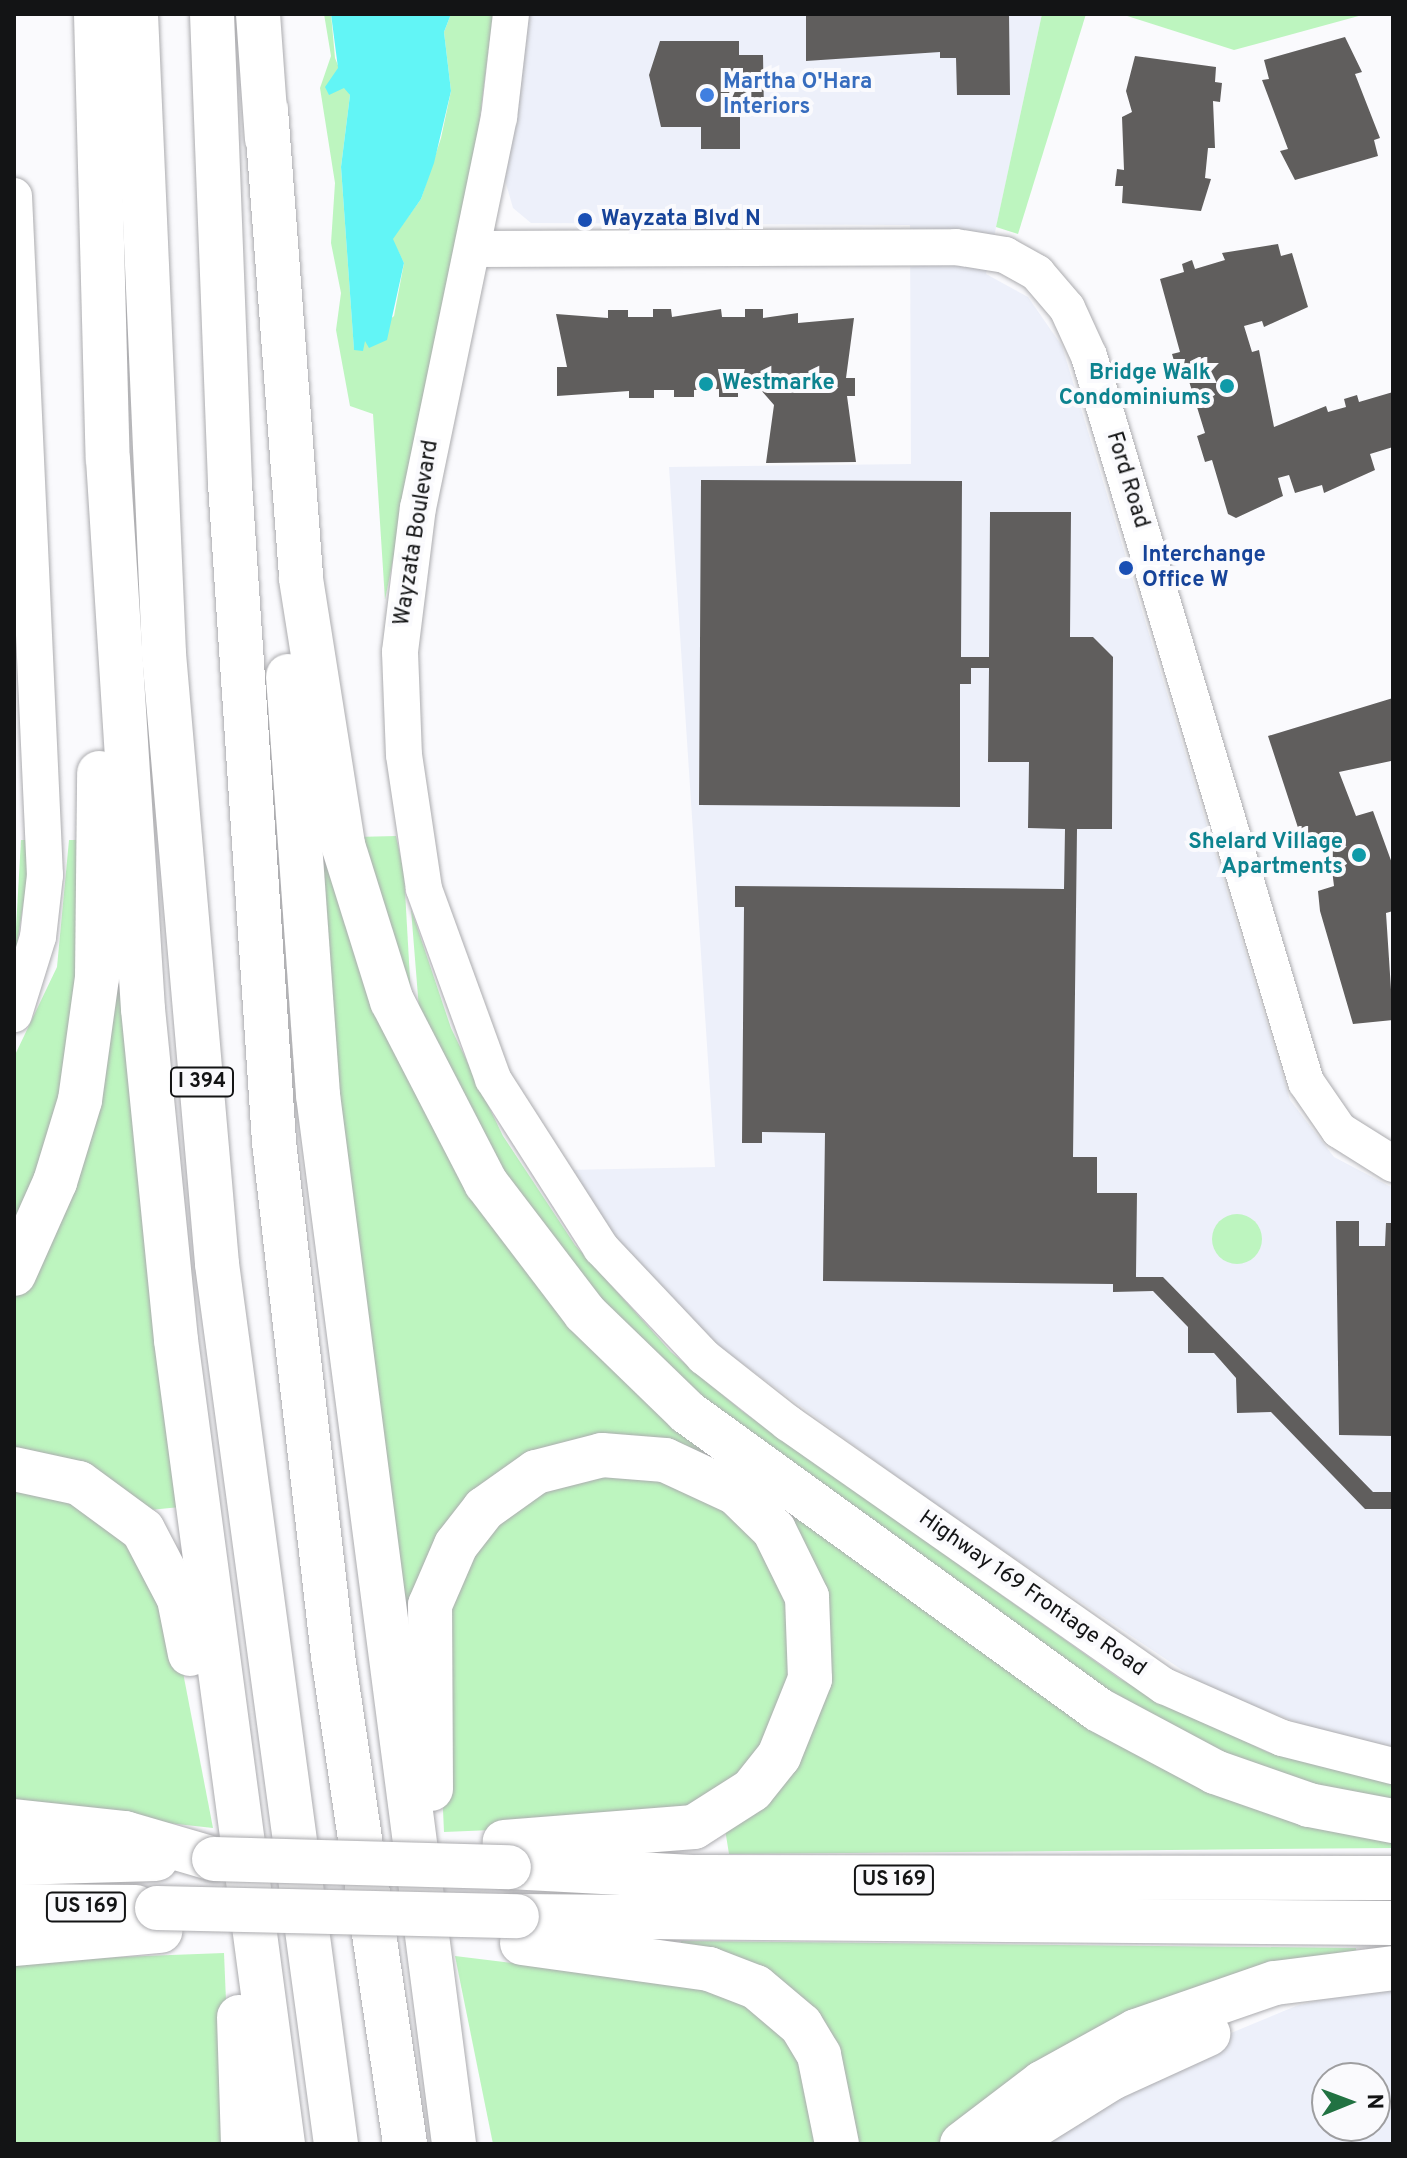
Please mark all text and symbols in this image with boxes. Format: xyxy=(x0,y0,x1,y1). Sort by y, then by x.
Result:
place label: Martha O'Hara Interiors xyxy=(723,69,872,120)
marker: Martha O'Hara Interiors xyxy=(698,86,716,104)
place label: Wayzata Blvd N xyxy=(601,207,761,233)
marker: Wayzata Blvd N xyxy=(576,211,594,229)
place label: Bridge Walk Condominiums xyxy=(1059,360,1211,412)
place label: Westmarke xyxy=(722,371,835,397)
marker: Westmarke xyxy=(697,375,715,393)
marker: Bridge Walk Condominiums xyxy=(1218,377,1236,395)
street label: Ford Road xyxy=(1100,429,1154,531)
street label: Wayzata Boulevard xyxy=(389,438,445,628)
place label: Interchange Office W xyxy=(1142,542,1266,594)
marker: Interchange Office W xyxy=(1117,559,1135,577)
place label: Shelard Village Apartments xyxy=(1187,829,1343,880)
marker: Shelard Village Apartments xyxy=(1350,846,1368,864)
road number: I 394 xyxy=(168,1066,236,1098)
street label: Highway 169 Frontage Road xyxy=(913,1505,1151,1683)
road number: US 169 xyxy=(852,1864,936,1896)
road number: US 169 xyxy=(44,1891,128,1923)
north arrow xyxy=(1311,2062,1391,2142)
text: N xyxy=(1360,2093,1387,2110)

